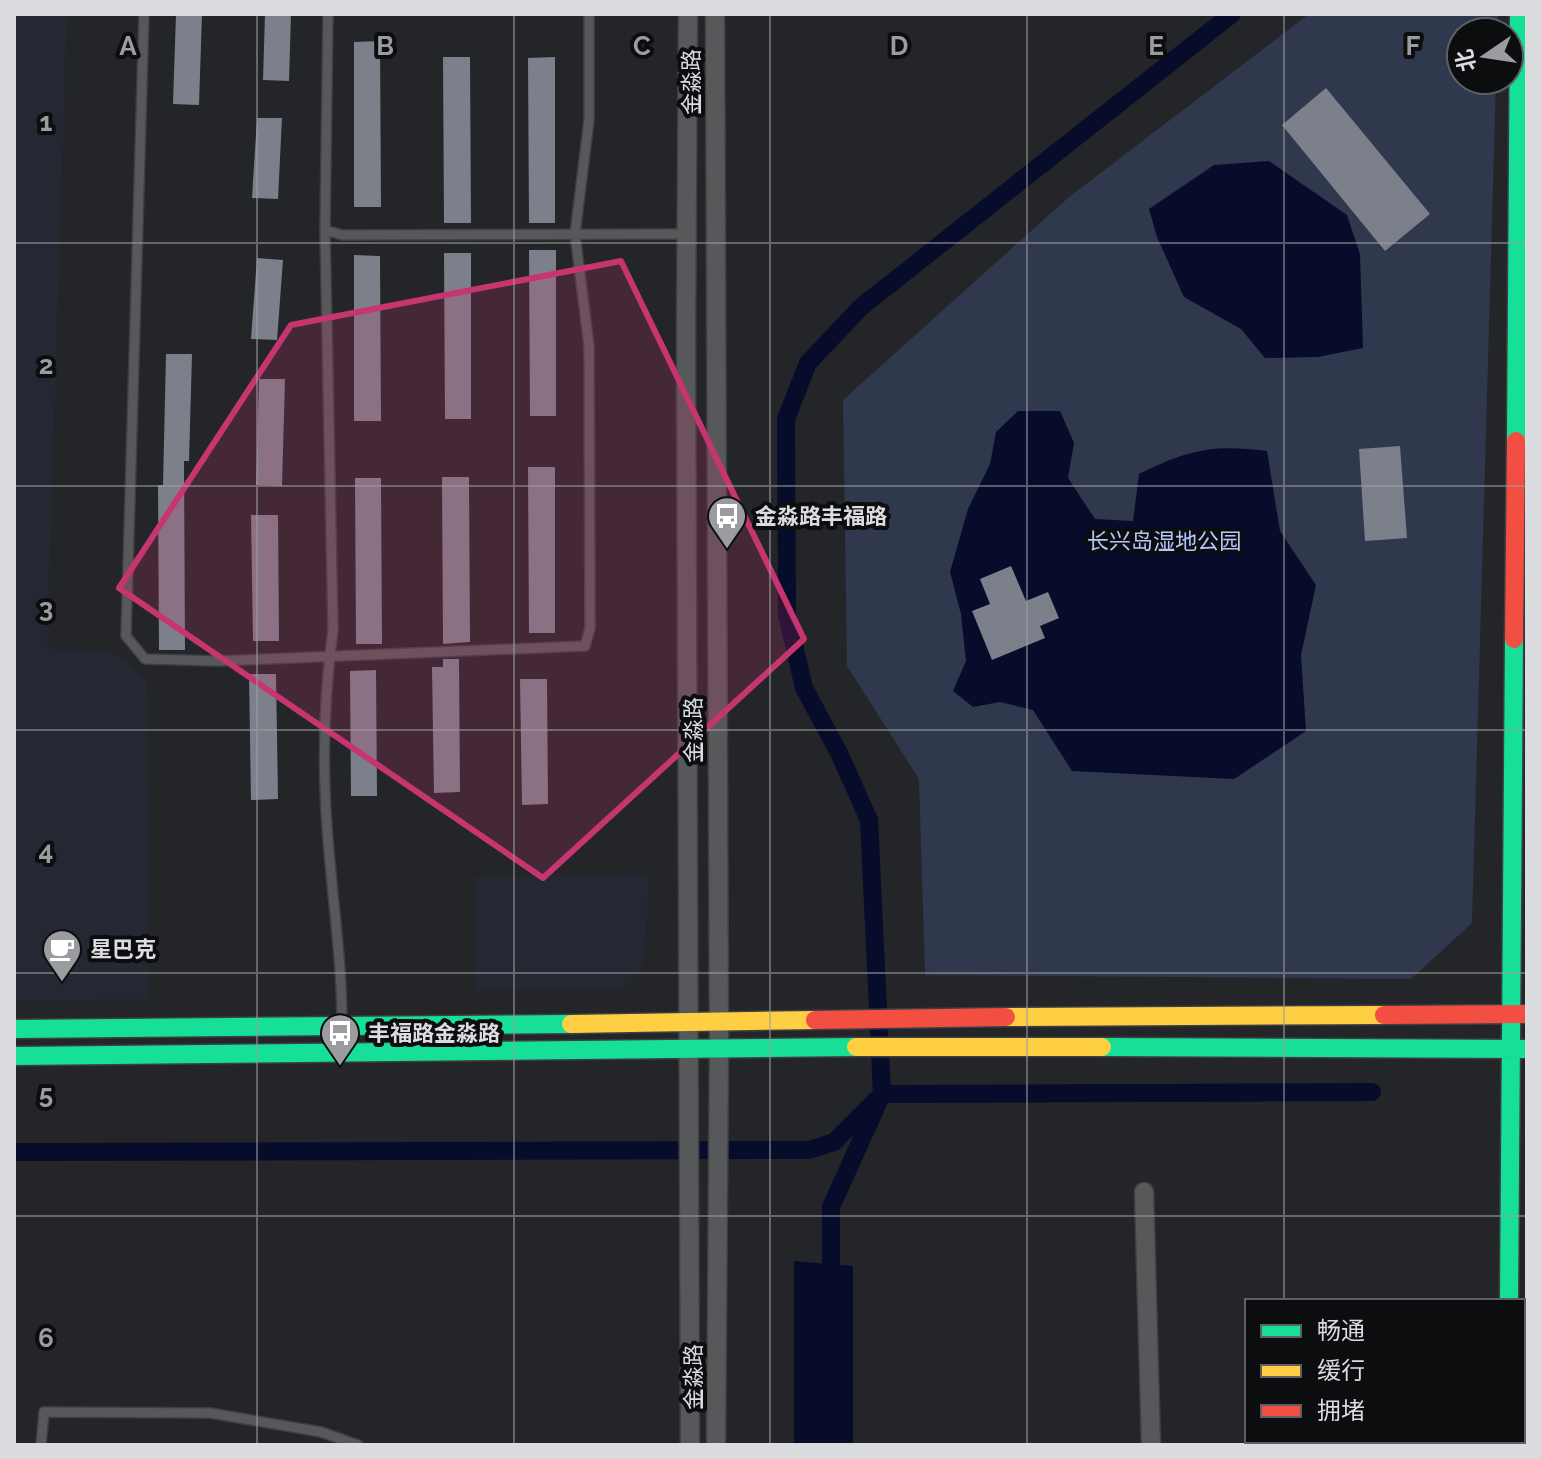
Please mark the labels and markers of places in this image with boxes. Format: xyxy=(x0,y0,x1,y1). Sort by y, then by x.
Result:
bus stop icon: 金淼路丰福路 xyxy=(706,495,748,550)
place label: 金淼路丰福路 xyxy=(755,503,887,529)
cafe icon: 星巴克 xyxy=(41,928,83,983)
place label: 星巴克 xyxy=(90,936,156,962)
bus stop icon: 丰福路金淼路 xyxy=(319,1012,361,1067)
place label: 丰福路金淼路 xyxy=(368,1020,500,1046)

